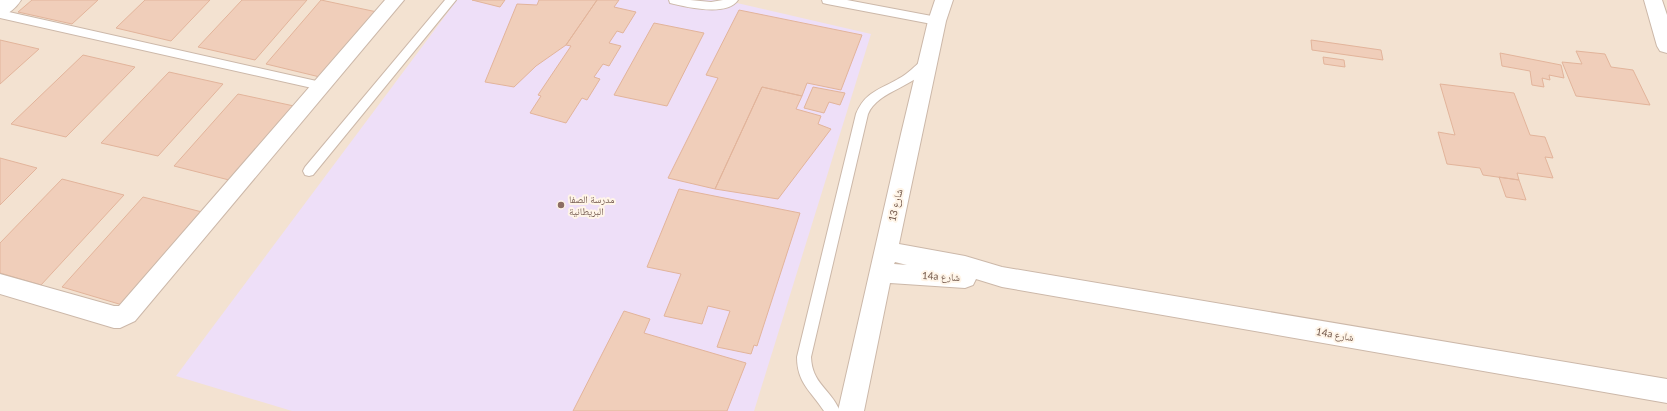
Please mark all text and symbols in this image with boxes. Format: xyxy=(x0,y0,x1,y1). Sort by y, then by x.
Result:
street label: شارع 13 xyxy=(885,187,906,223)
place label: مدرسة الصفا البريطانية xyxy=(569,193,615,217)
marker: مدرسة الصفا البريطانية xyxy=(556,200,566,210)
street label: 14a شارع xyxy=(922,269,961,284)
street label: 14a شارع xyxy=(1315,325,1355,344)

